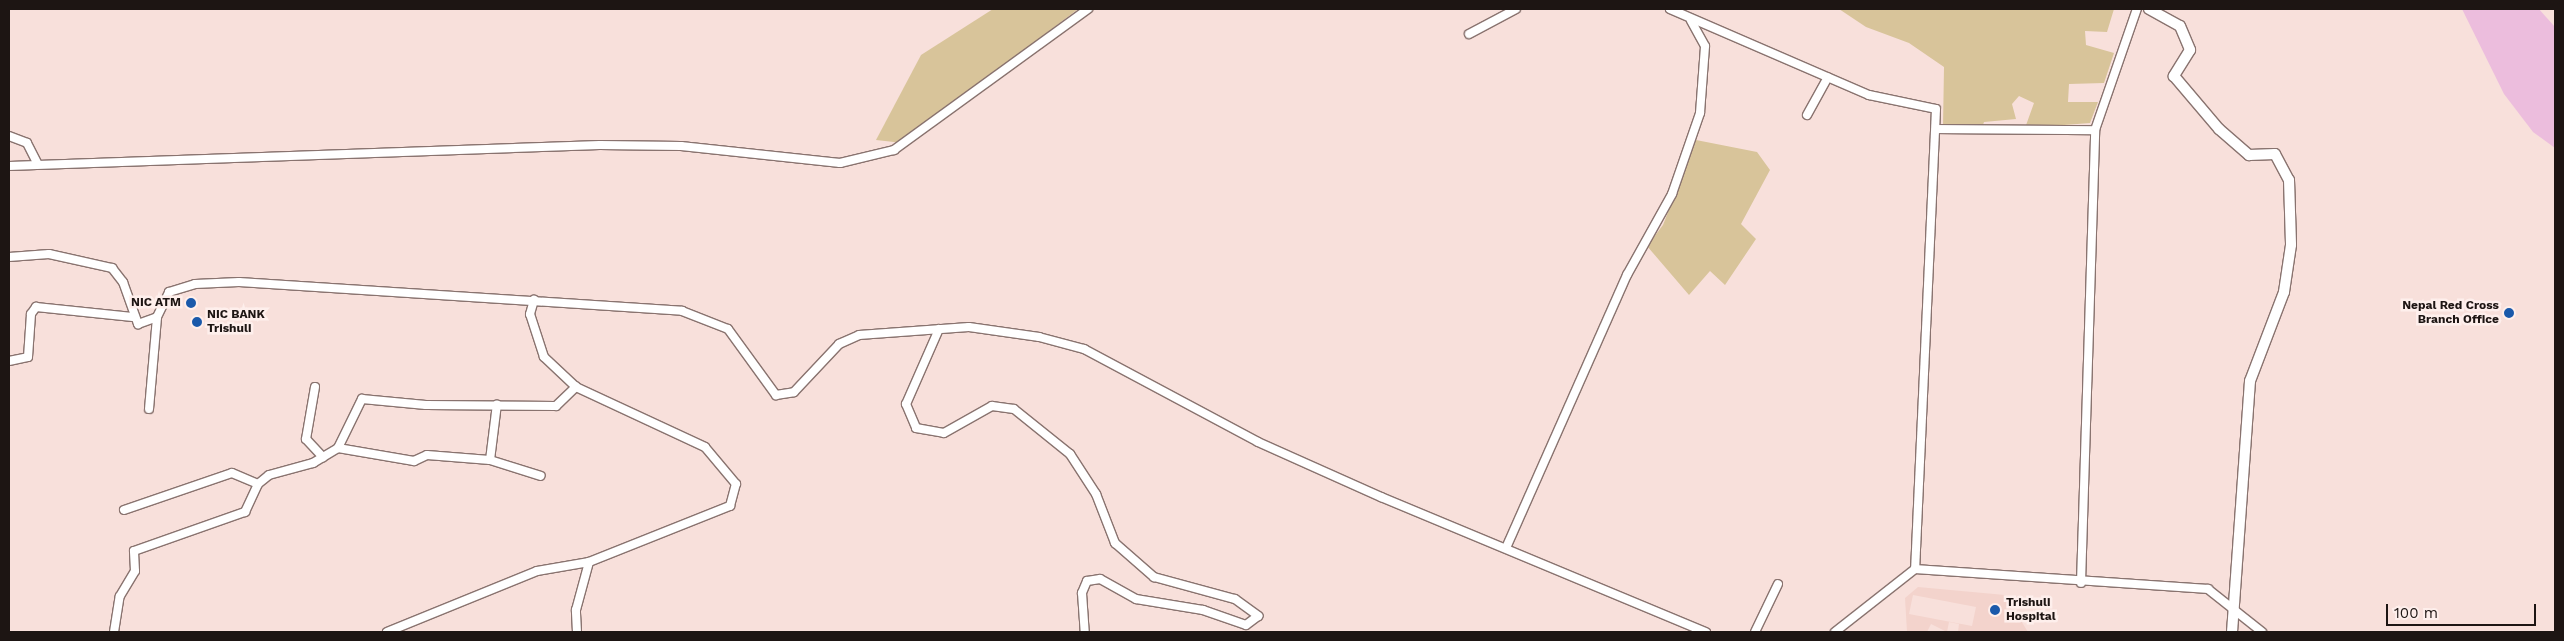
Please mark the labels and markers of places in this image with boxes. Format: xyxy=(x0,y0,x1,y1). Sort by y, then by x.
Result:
place label: NIC ATM xyxy=(131,296,181,310)
marker: NIC ATM xyxy=(185,297,197,309)
place label: Nepal Red Cross Branch Office xyxy=(2402,299,2499,327)
marker: Nepal Red Cross Branch Office xyxy=(2503,307,2515,319)
place label: NIC BANK Trishuli xyxy=(207,308,265,336)
marker: NIC BANK Trishuli xyxy=(191,316,203,328)
place label: Trishuli Hospital xyxy=(2006,596,2056,624)
marker: Trishuli Hospital xyxy=(1988,603,2002,617)

